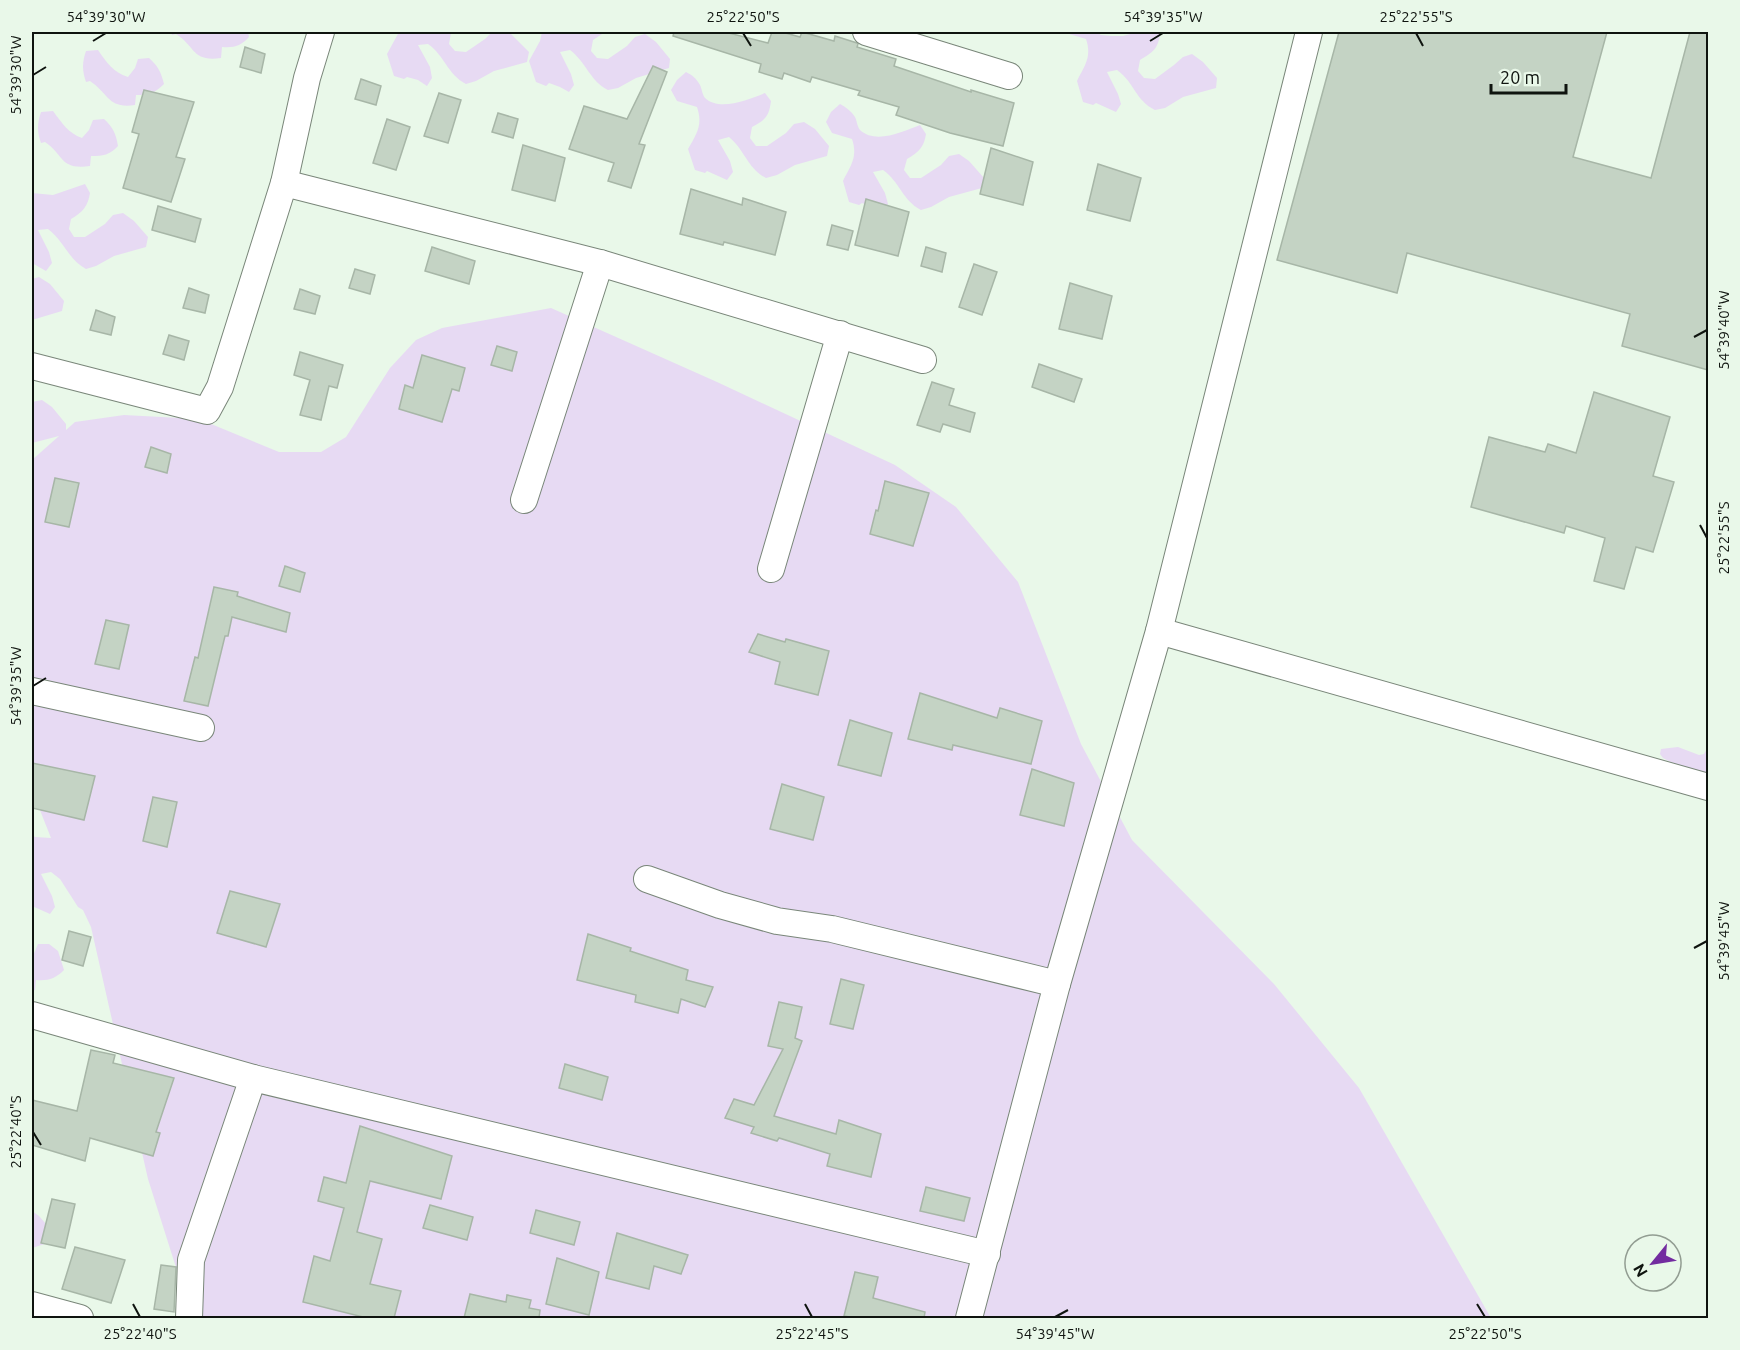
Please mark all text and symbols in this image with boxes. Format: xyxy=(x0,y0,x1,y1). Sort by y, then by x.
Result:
text: 54°39'30"W xyxy=(66,8,146,25)
text: 25°22'50"S xyxy=(706,8,780,25)
text: 54°39'35"W xyxy=(1123,8,1203,25)
text: 25°22'55"S xyxy=(1379,8,1453,25)
text: 54°39'30"W xyxy=(7,35,24,115)
scale bar xyxy=(1491,57,1566,95)
text: 20 m xyxy=(1500,67,1540,87)
text: 54°39'40"W xyxy=(1715,290,1732,370)
text: 25°22'55"S xyxy=(1715,501,1732,575)
text: 54°39'35"W xyxy=(7,646,24,726)
text: 54°39'45"W xyxy=(1715,901,1732,981)
text: 25°22'40"S xyxy=(7,1095,24,1169)
north arrow xyxy=(1623,1233,1683,1293)
text: N xyxy=(1629,1261,1651,1280)
text: 25°22'40"S xyxy=(103,1325,177,1342)
text: 25°22'45"S xyxy=(775,1325,849,1342)
text: 54°39'45"W xyxy=(1015,1325,1095,1342)
text: 25°22'50"S xyxy=(1448,1325,1522,1342)

